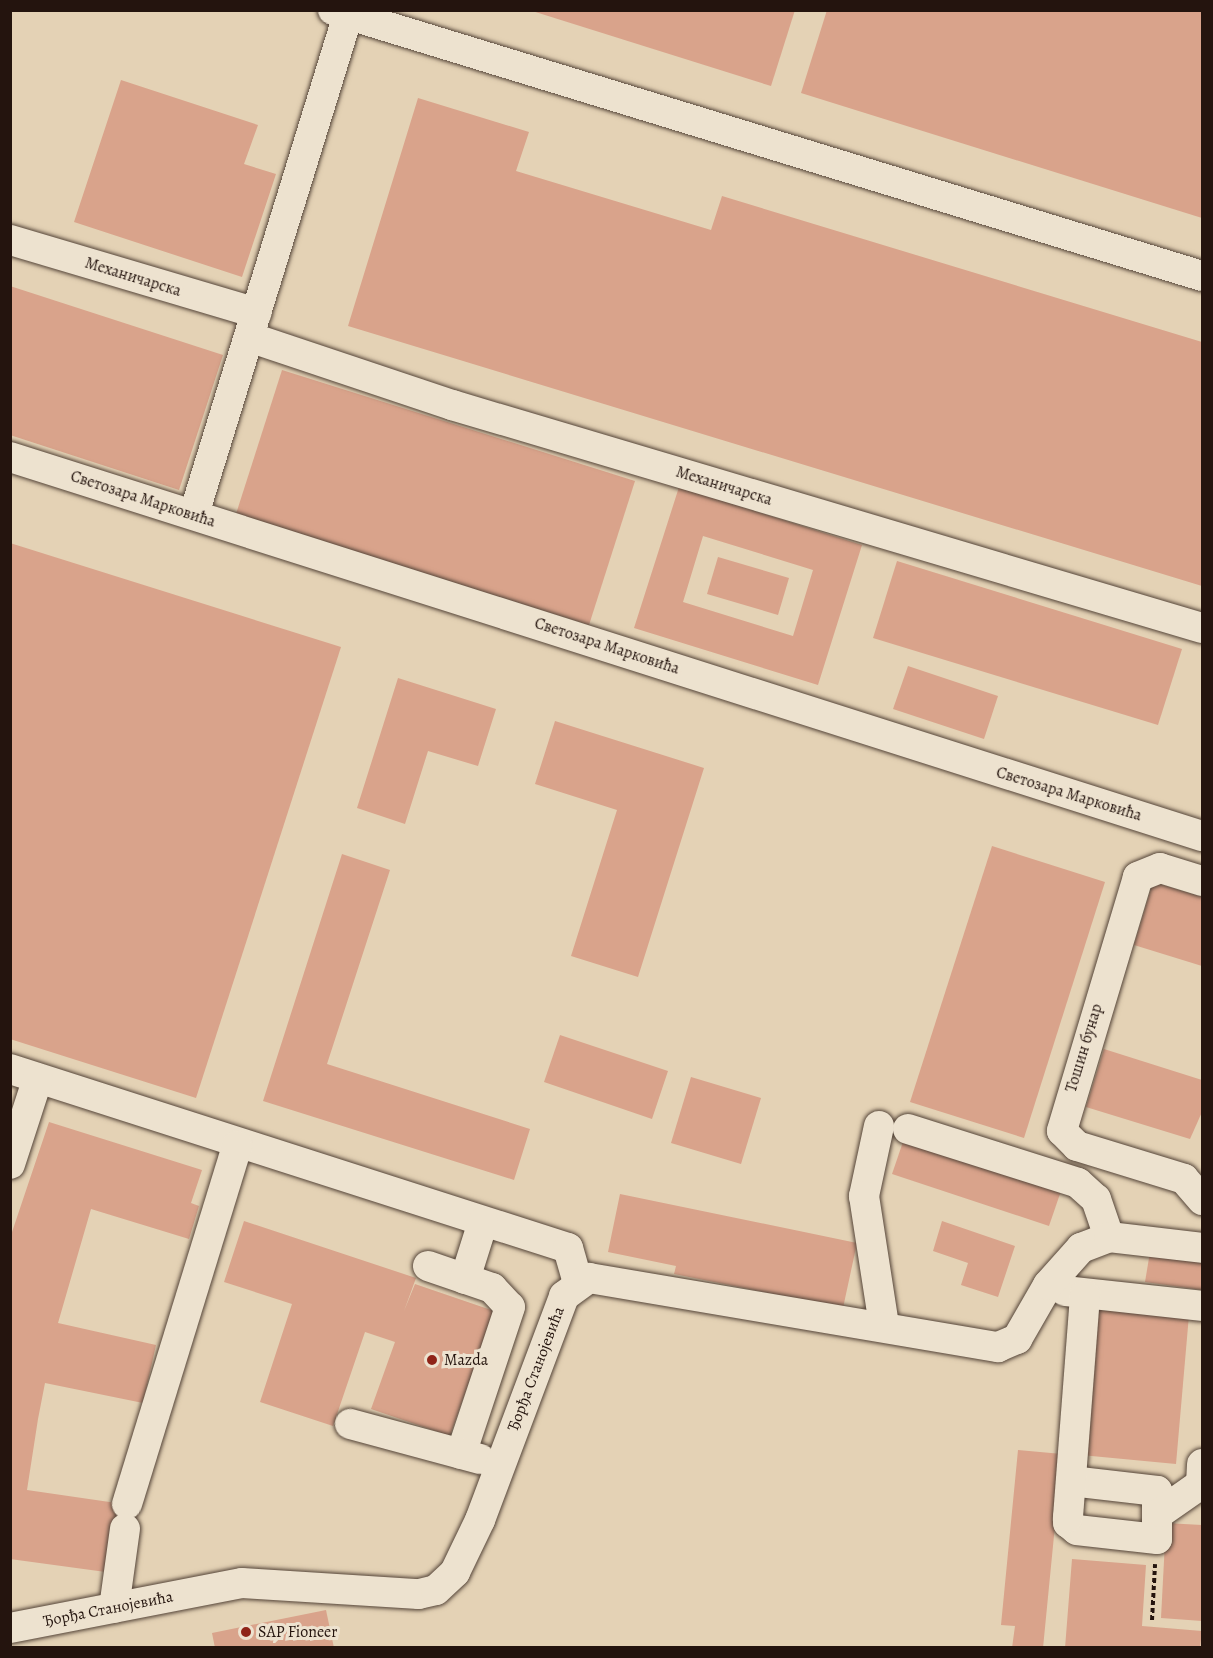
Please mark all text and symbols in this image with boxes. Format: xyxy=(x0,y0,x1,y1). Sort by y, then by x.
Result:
street label: Механичарска xyxy=(83,253,183,301)
street label: Механичарска xyxy=(674,462,774,510)
street label: Светозара Марковића xyxy=(68,467,218,531)
street label: Светозара Марковића xyxy=(532,614,682,678)
street label: Светозара Марковића xyxy=(994,763,1144,825)
street label: Тошин бунар xyxy=(1061,1002,1107,1094)
street label: Ђорђа Станојевића xyxy=(503,1304,569,1434)
place label: Mazda xyxy=(444,1350,488,1370)
marker: Mazda xyxy=(425,1353,439,1367)
street label: Ђорђа Станојевића xyxy=(41,1587,175,1631)
place label: SAP Fioneer xyxy=(258,1622,337,1642)
marker: SAP Fioneer xyxy=(239,1625,253,1639)

